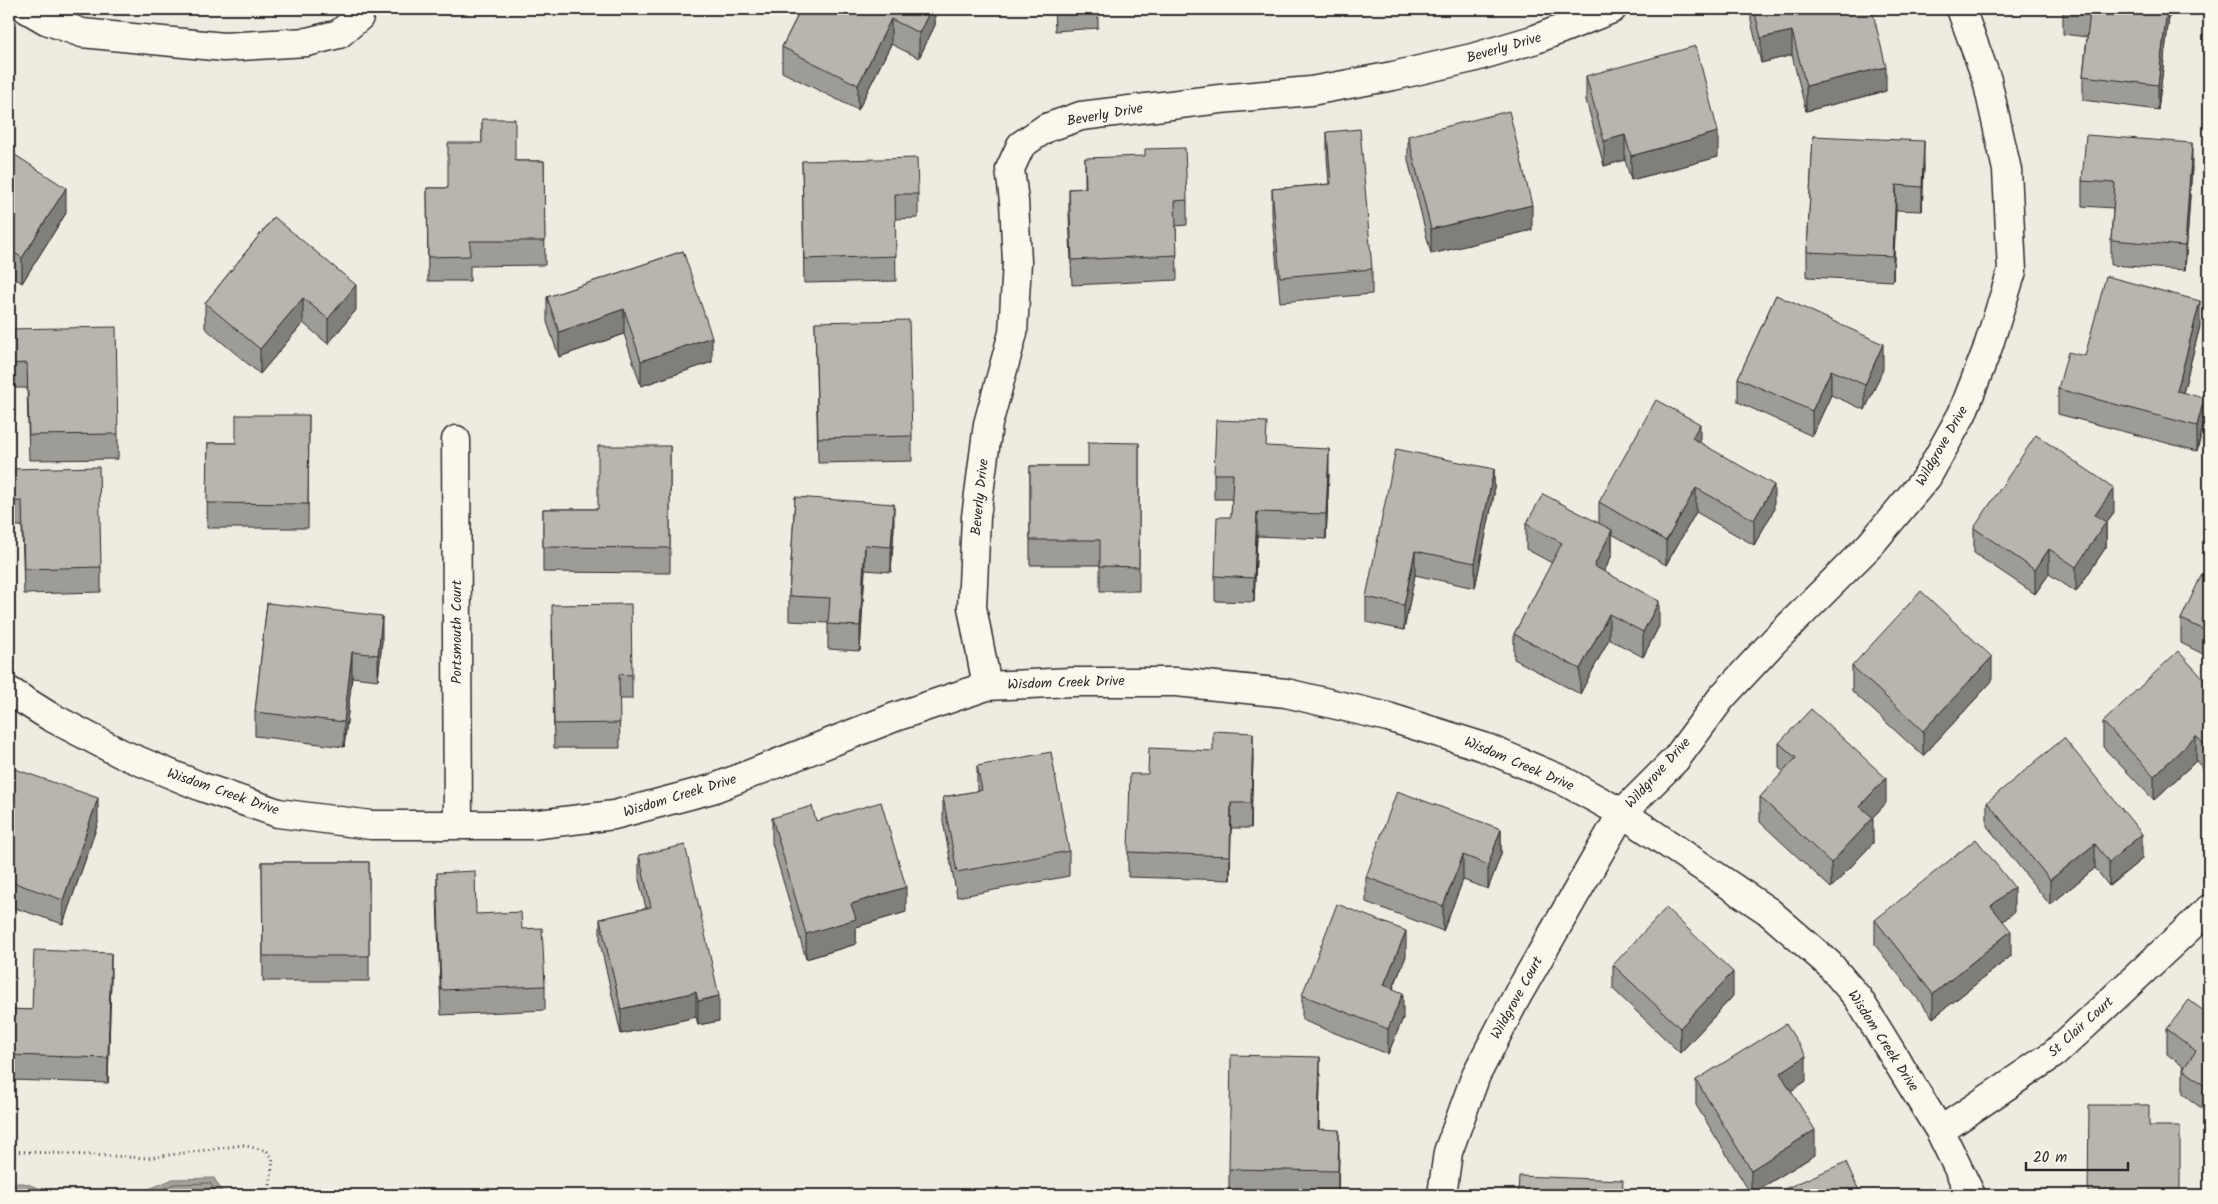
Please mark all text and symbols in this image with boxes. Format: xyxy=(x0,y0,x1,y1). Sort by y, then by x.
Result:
street label: Beverly Drive xyxy=(1464,27,1545,69)
street label: Beverly Drive xyxy=(1065,97,1145,133)
street label: Wildgrove Drive xyxy=(1910,401,1974,490)
street label: Beverly Drive xyxy=(965,457,995,536)
street label: Portsmouth Court xyxy=(446,579,468,684)
street label: Wisdom Creek Drive xyxy=(1007,670,1126,696)
street label: Wisdom Creek Drive xyxy=(1461,731,1578,797)
street label: Wildgrove Drive xyxy=(1620,732,1697,814)
street label: Wisdom Creek Drive xyxy=(164,762,283,822)
street label: Wisdom Creek Drive xyxy=(621,768,740,824)
street label: Wildgrove Court xyxy=(1485,952,1549,1043)
street label: Wisdom Creek Drive xyxy=(1842,986,1925,1097)
street label: St Clair Court xyxy=(2043,991,2119,1063)
scale bar xyxy=(2026,1139,2128,1171)
text: 20 m xyxy=(2033,1146,2067,1170)

